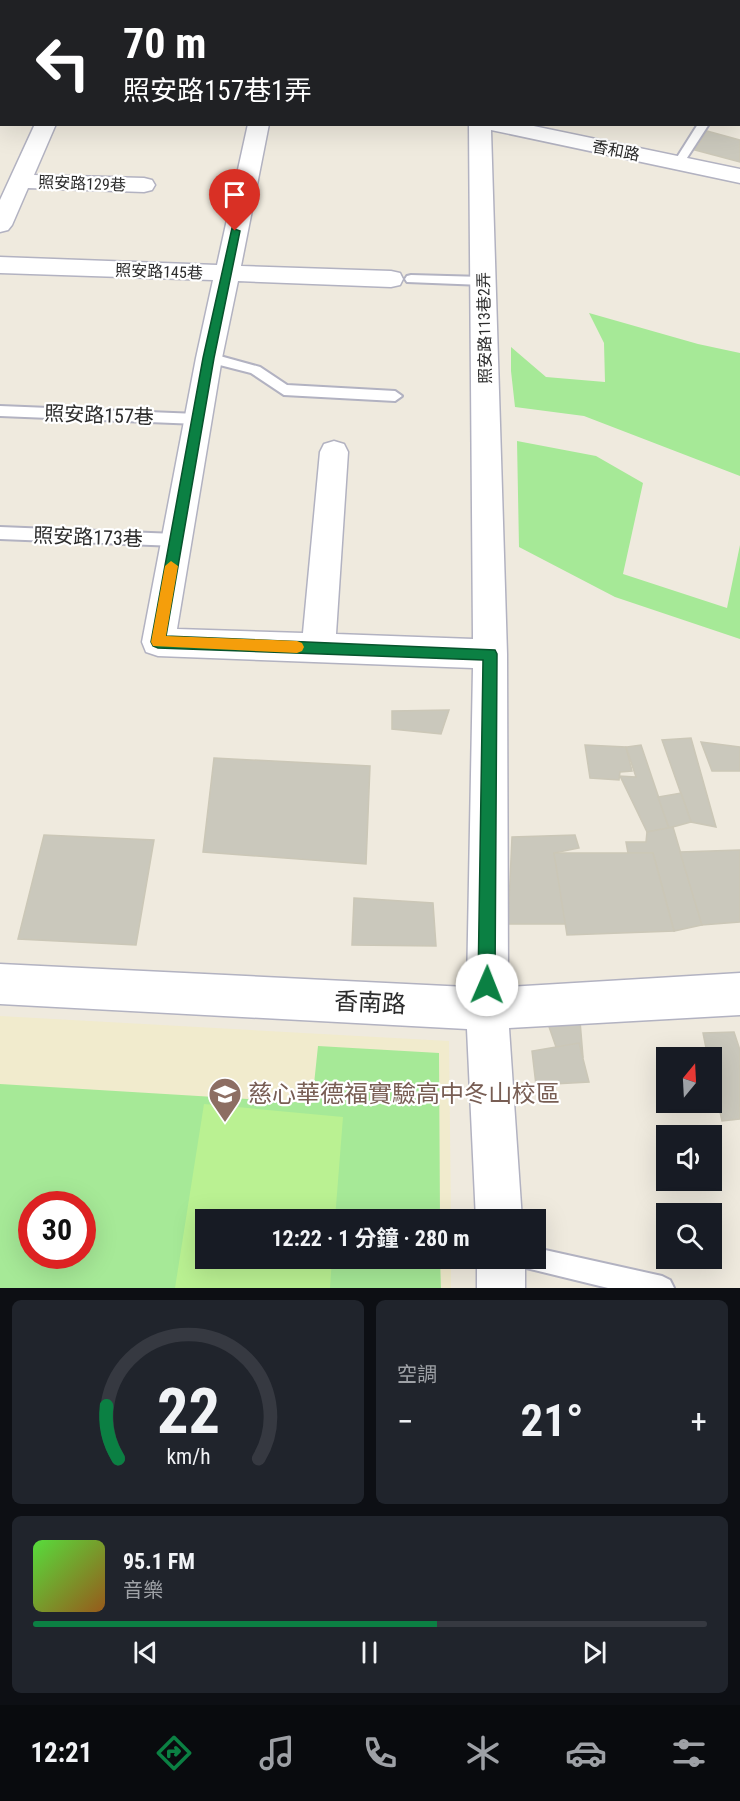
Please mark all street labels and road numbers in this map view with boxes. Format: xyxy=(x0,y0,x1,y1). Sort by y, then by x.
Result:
street label: 香和路 xyxy=(591,137,641,164)
street label: 照安路129巷 xyxy=(38,172,126,195)
street label: 照安路145巷 xyxy=(115,260,203,283)
street label: 照安路113巷2弄 xyxy=(474,272,495,384)
street label: 照安路157巷 xyxy=(44,401,154,429)
street label: 照安路173巷 xyxy=(33,523,143,551)
street label: 香南路 xyxy=(333,987,407,1019)

